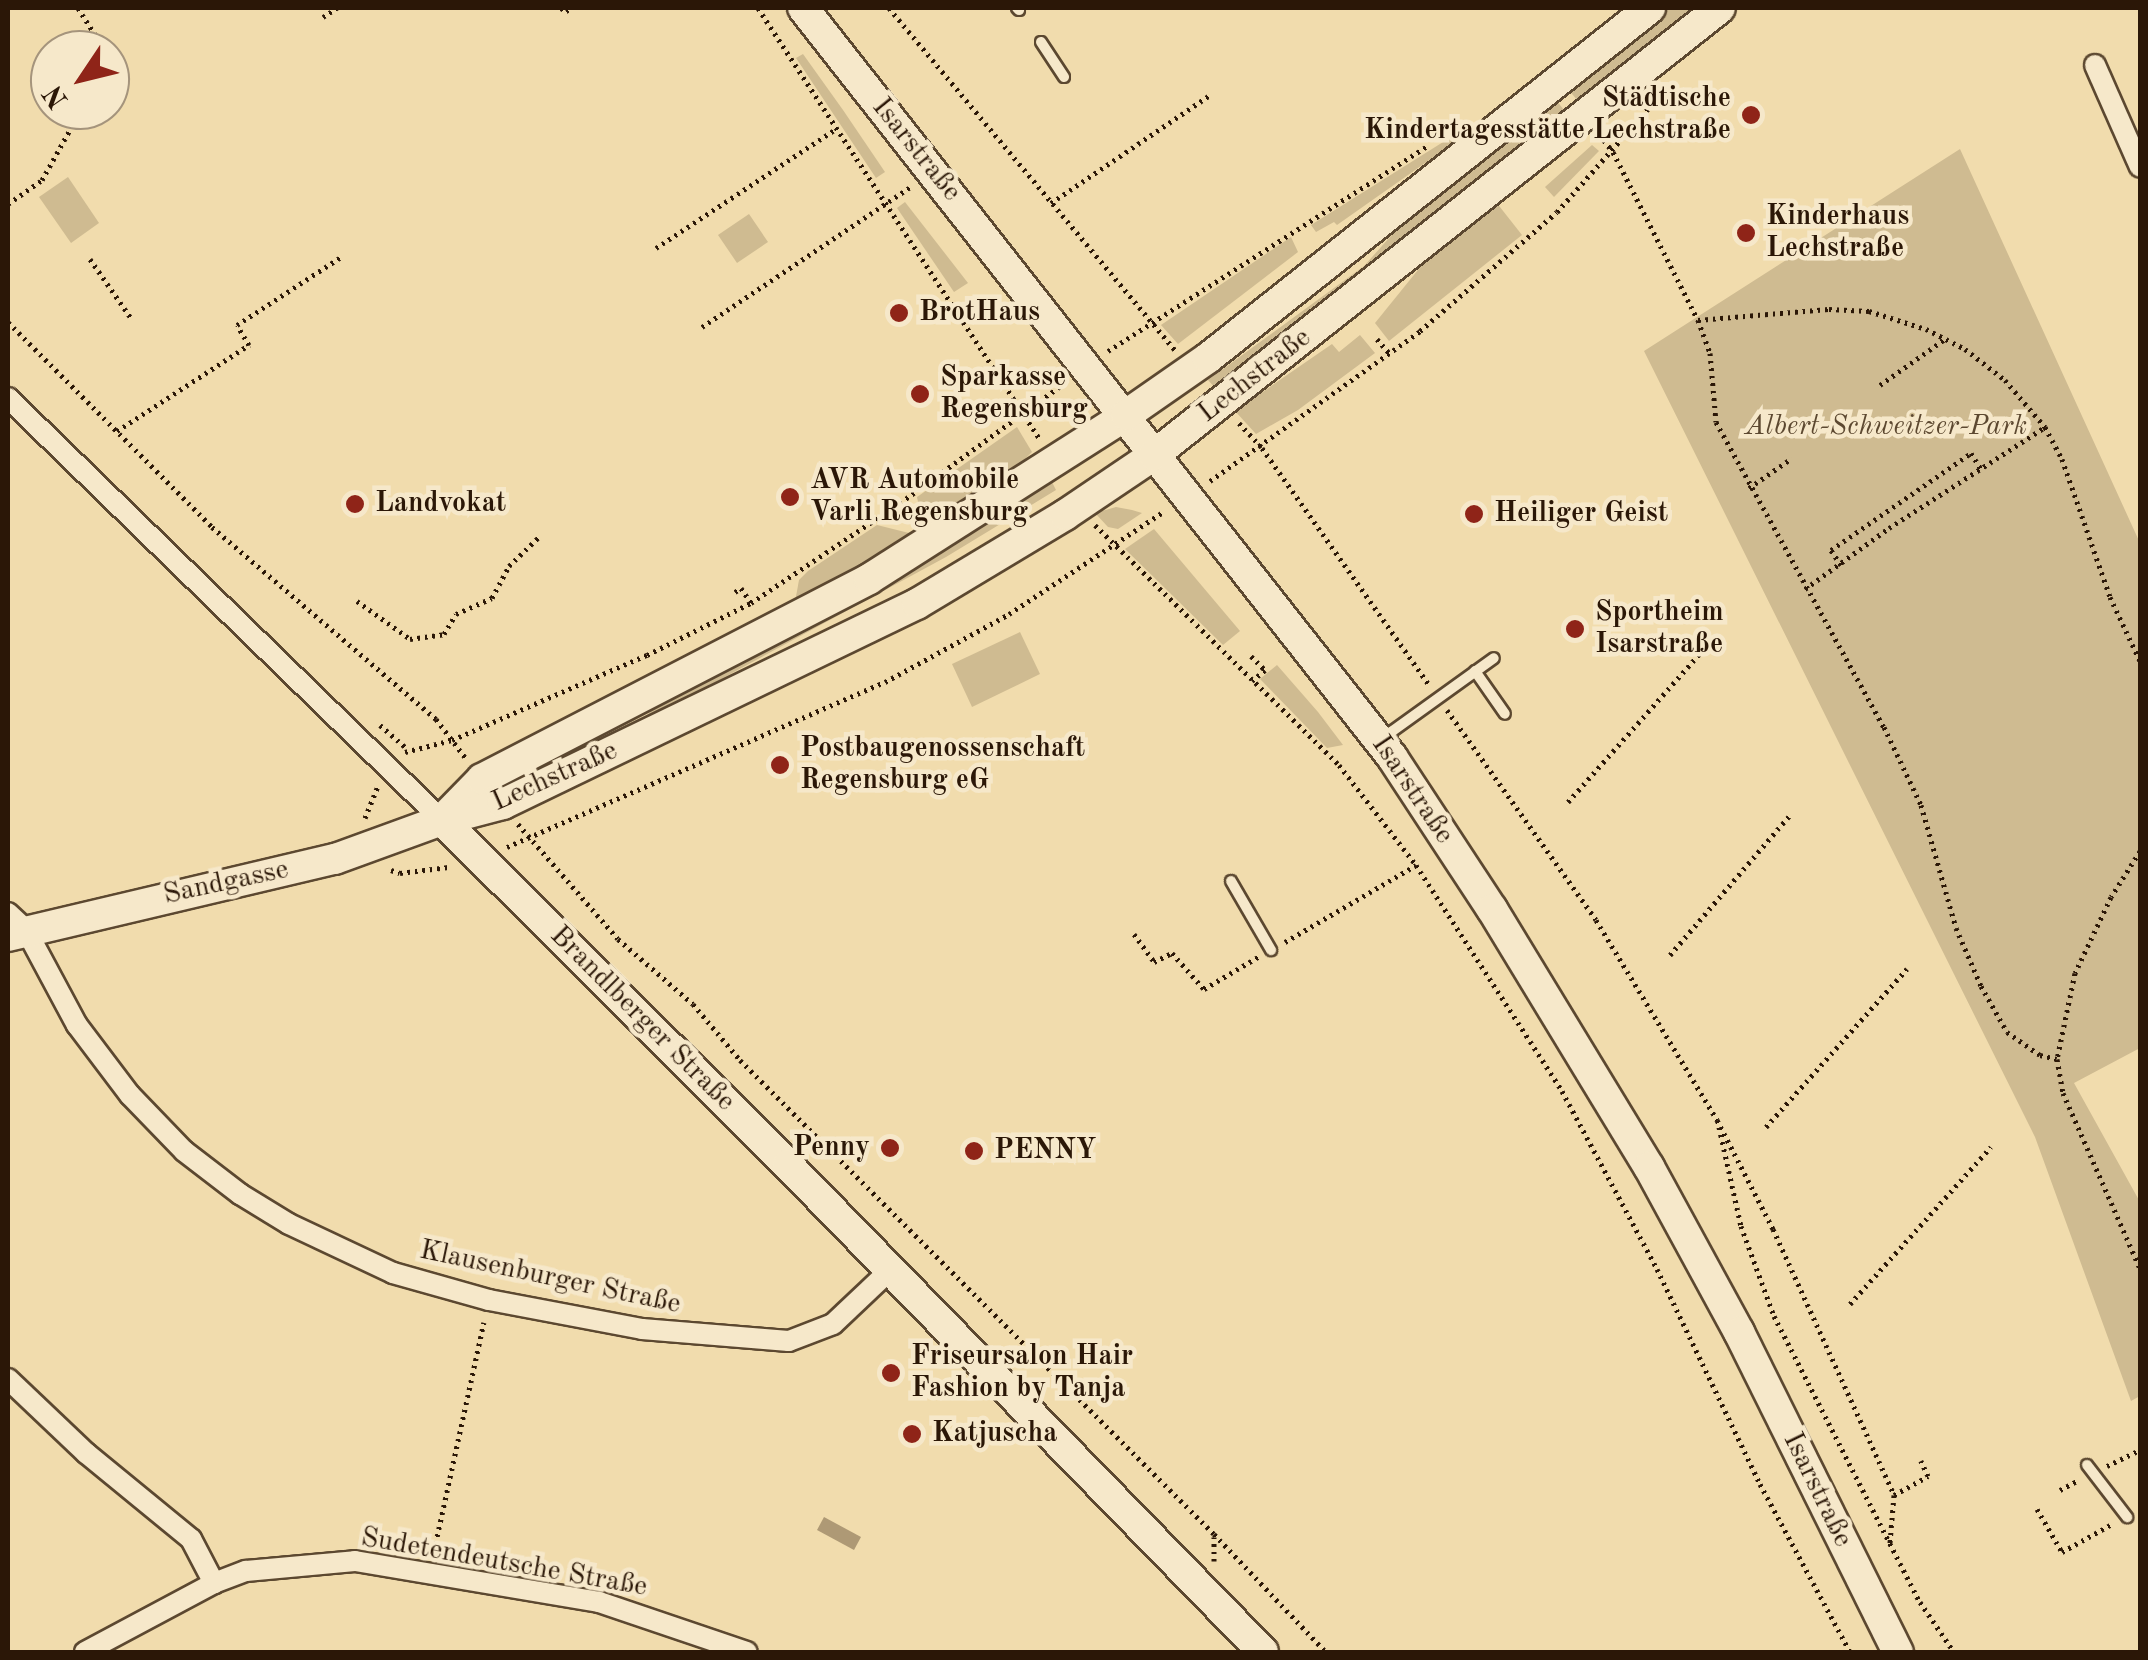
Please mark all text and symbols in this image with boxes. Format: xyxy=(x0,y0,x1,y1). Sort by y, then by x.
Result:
north arrow xyxy=(30,30,130,130)
text: N xyxy=(39,79,75,113)
place label: Städtische Kindertagesstätte Lechstraße xyxy=(1364,82,1731,148)
street label: Isarstraße xyxy=(864,91,968,209)
marker: Städtische Kindertagesstätte Lechstraße xyxy=(1740,104,1762,126)
place label: Kinderhaus Lechstraße xyxy=(1766,200,1909,266)
marker: Kinderhaus Lechstraße xyxy=(1735,222,1757,244)
place label: BrotHaus xyxy=(919,296,1040,330)
marker: BrotHaus xyxy=(888,302,910,324)
street label: Lechstraße xyxy=(1192,322,1318,430)
place label: Sparkasse Regensburg xyxy=(940,361,1088,427)
marker: Sparkasse Regensburg xyxy=(909,383,931,405)
park label: Albert-Schweitzer-Park xyxy=(1745,410,2027,444)
place label: AVR Automobile Varli Regensburg xyxy=(810,464,1028,530)
marker: AVR Automobile Varli Regensburg xyxy=(779,486,801,508)
place label: Landvokat xyxy=(375,487,506,521)
marker: Landvokat xyxy=(344,493,366,515)
place label: Heiliger Geist xyxy=(1494,497,1668,531)
marker: Heiliger Geist xyxy=(1463,503,1485,525)
place label: Sportheim Isarstraße xyxy=(1595,596,1724,662)
marker: Sportheim Isarstraße xyxy=(1564,618,1586,640)
street label: Isarstraße xyxy=(1364,729,1460,851)
place label: Postbaugenossenschaft Regensburg eG xyxy=(800,732,1085,798)
street label: Lechstraße xyxy=(487,734,623,820)
marker: Postbaugenossenschaft Regensburg eG xyxy=(769,754,791,776)
street label: Sandgasse xyxy=(160,853,292,913)
street label: Brandlberger Straße xyxy=(542,919,742,1119)
place label: Penny xyxy=(793,1131,870,1165)
place label: PENNY xyxy=(994,1134,1096,1168)
marker: Penny xyxy=(879,1137,901,1159)
marker: PENNY xyxy=(963,1140,985,1162)
street label: Klausenburger Straße xyxy=(416,1234,684,1322)
place label: Friseursalon Hair Fashion by Tanja xyxy=(911,1340,1133,1406)
marker: Friseursalon Hair Fashion by Tanja xyxy=(880,1362,902,1384)
place label: Katjuscha xyxy=(932,1417,1057,1451)
marker: Katjuscha xyxy=(901,1423,923,1445)
street label: Isarstraße xyxy=(1775,1427,1859,1553)
street label: Sudetendeutsche Straße xyxy=(358,1521,650,1605)

